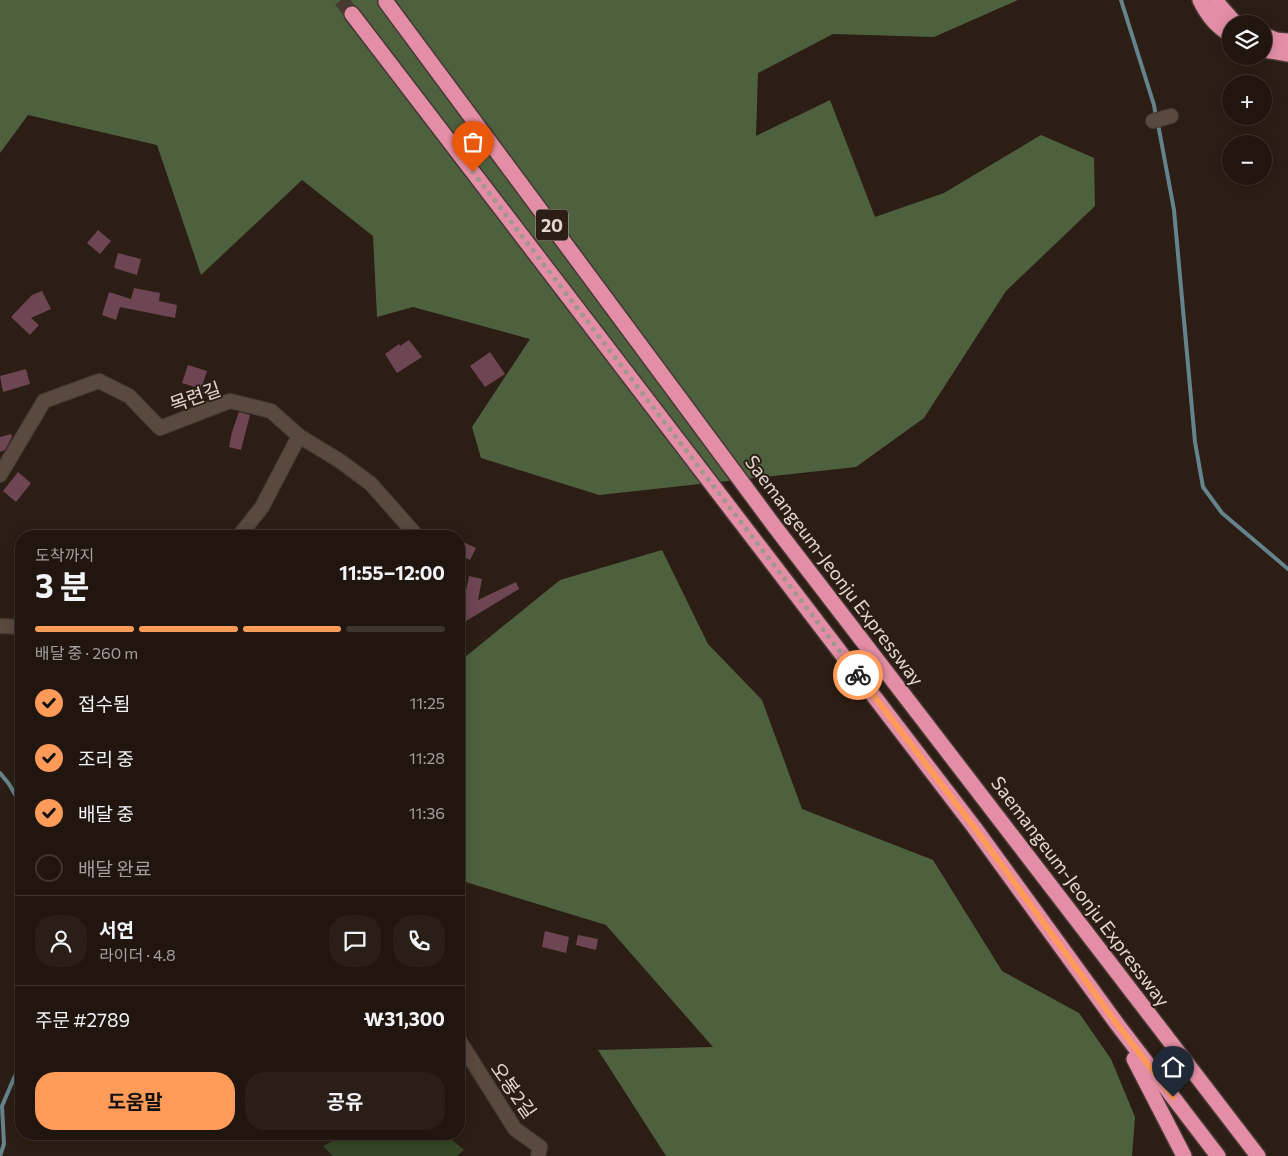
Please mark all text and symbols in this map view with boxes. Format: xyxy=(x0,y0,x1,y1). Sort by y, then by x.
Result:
map controls xyxy=(1222,15,1272,185)
button: layers xyxy=(1222,15,1272,65)
button: + xyxy=(1222,75,1272,125)
pin xyxy=(452,121,494,172)
icon: bag xyxy=(459,128,487,156)
button: − xyxy=(1222,135,1272,185)
road number: 20 xyxy=(536,210,568,240)
street label: 목련길 xyxy=(166,377,224,415)
street label: Saemangeum-Jeonju Expressway xyxy=(741,450,929,690)
text: 도착까지 xyxy=(35,545,94,564)
text: 11:55–12:00 xyxy=(339,561,445,584)
text: 3 분 xyxy=(35,565,89,605)
text: 배달 중 · 260 m xyxy=(35,643,138,662)
courier xyxy=(833,650,883,700)
icon: bike xyxy=(844,661,872,689)
icon: check xyxy=(35,689,63,717)
text: 접수됨 xyxy=(78,692,130,715)
text: 11:25 xyxy=(409,693,445,712)
icon: check xyxy=(35,744,63,772)
text: 조리 중 xyxy=(78,747,134,770)
text: 11:28 xyxy=(409,748,445,767)
street label: Saemangeum-Jeonju Expressway xyxy=(987,771,1175,1011)
icon: check xyxy=(35,799,63,827)
text: 배달 중 xyxy=(78,802,134,825)
text: 11:36 xyxy=(409,803,445,822)
text: 배달 완료 xyxy=(78,857,152,880)
button: person xyxy=(35,915,87,967)
button: chat xyxy=(329,915,381,967)
button: phone xyxy=(393,915,445,967)
text: 서연 xyxy=(99,918,134,941)
text: 라이더 · 4.8 xyxy=(99,945,176,964)
text: ₩31,300 xyxy=(364,1007,445,1030)
text: 주문 #2789 xyxy=(35,1008,130,1031)
pin xyxy=(1152,1046,1194,1097)
icon: home xyxy=(1159,1053,1187,1081)
street label: 오봉2길 xyxy=(487,1058,541,1122)
button: 도움말 xyxy=(35,1072,235,1130)
button: 공유 xyxy=(245,1072,445,1130)

